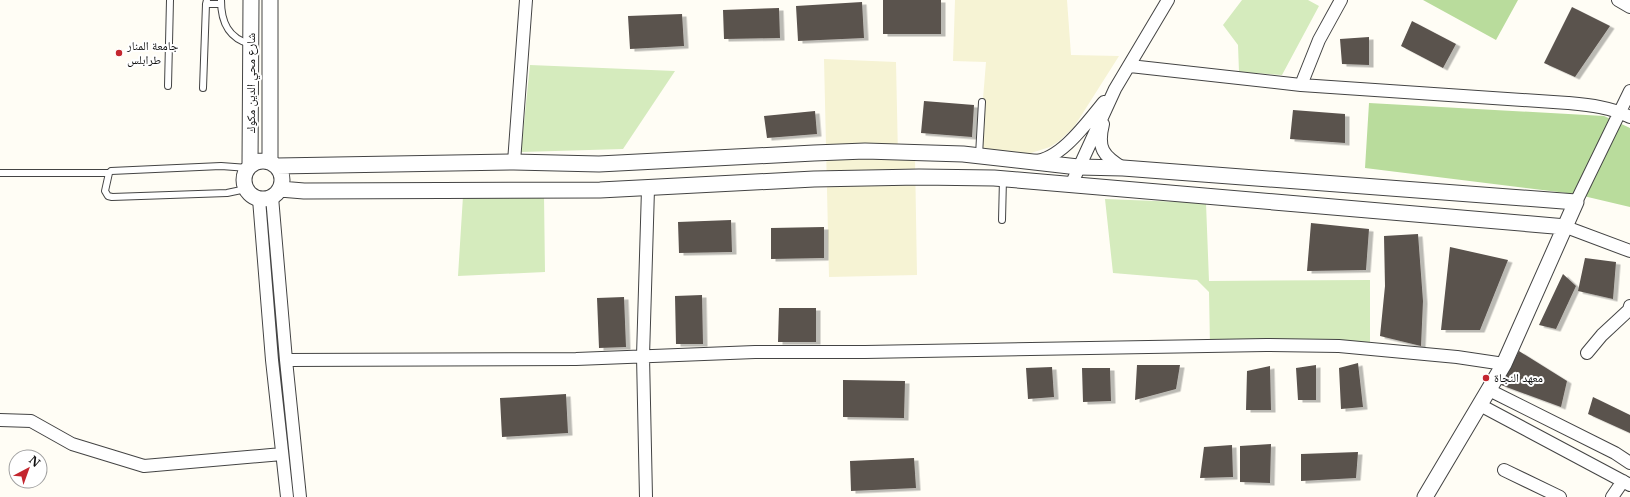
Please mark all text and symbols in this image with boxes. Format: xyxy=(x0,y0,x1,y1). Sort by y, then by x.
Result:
street label: شارع محي الدين مكوك xyxy=(243,33,261,133)
place label: جامعة المنار طرابلس xyxy=(126,38,179,67)
marker: جامعة المنار طرابلس xyxy=(114,48,124,58)
place label: معهد النجاة xyxy=(1494,370,1543,385)
marker: معهد النجاة xyxy=(1481,373,1491,383)
north arrow xyxy=(8,449,48,489)
text: N xyxy=(26,453,44,471)

